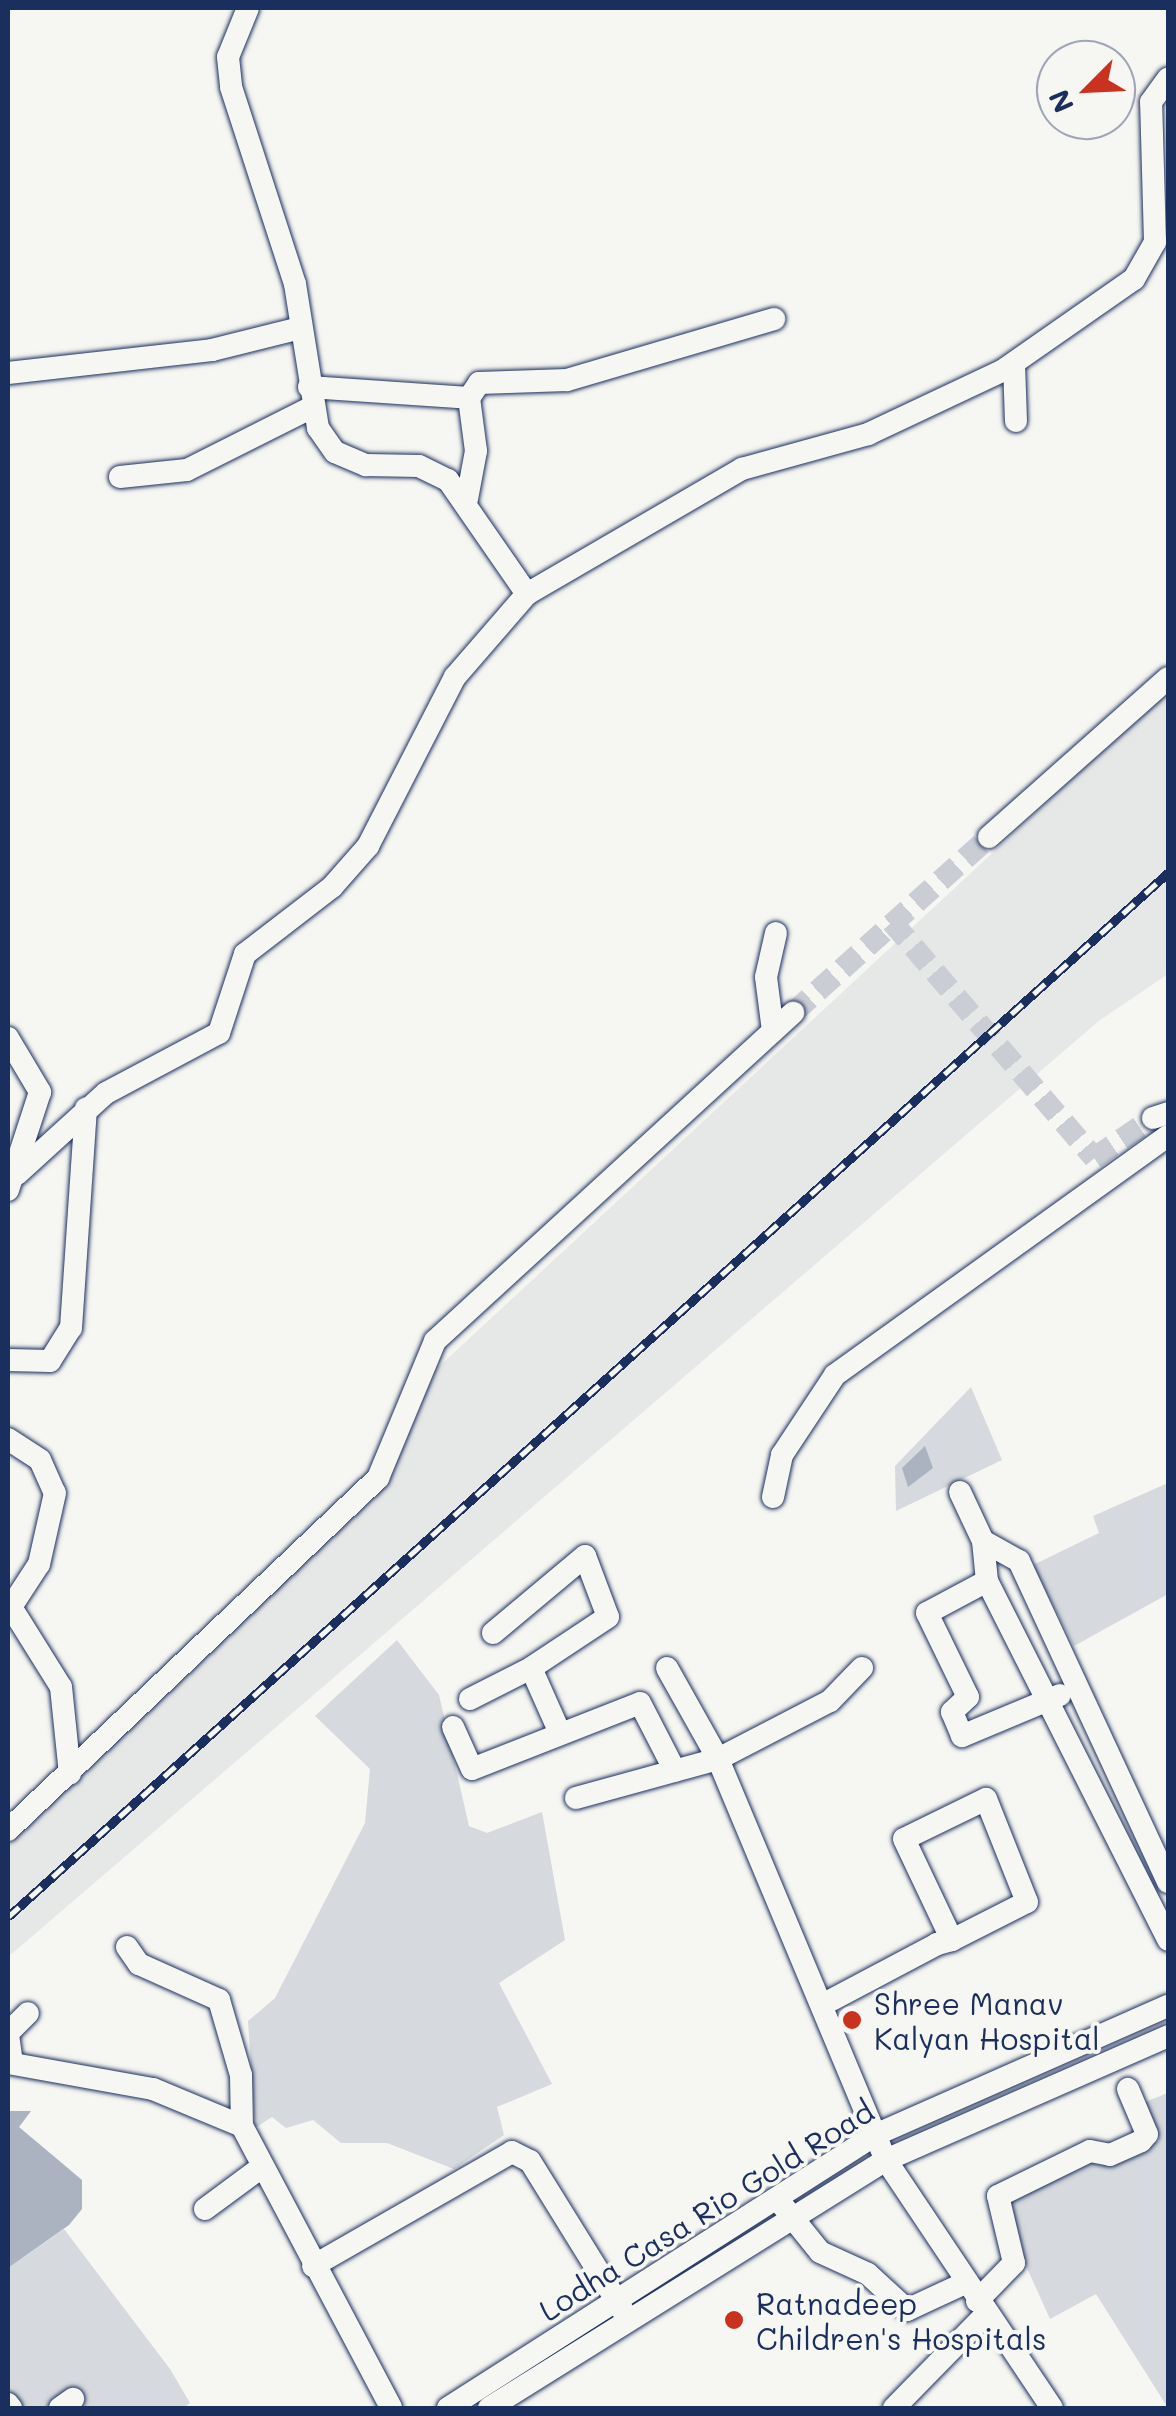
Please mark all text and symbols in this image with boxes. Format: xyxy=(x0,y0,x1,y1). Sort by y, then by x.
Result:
north arrow xyxy=(1036,40,1136,140)
text: N xyxy=(1040,84,1081,118)
place label: Shree Manav Kalyan Hospital xyxy=(874,1985,1100,2056)
marker: Shree Manav Kalyan Hospital xyxy=(839,2007,865,2033)
street label: Lodha Casa Rio Gold Road xyxy=(532,2092,880,2328)
place label: Ratnadeep Children's Hospitals xyxy=(756,2285,1047,2356)
marker: Ratnadeep Children's Hospitals xyxy=(721,2307,747,2333)

